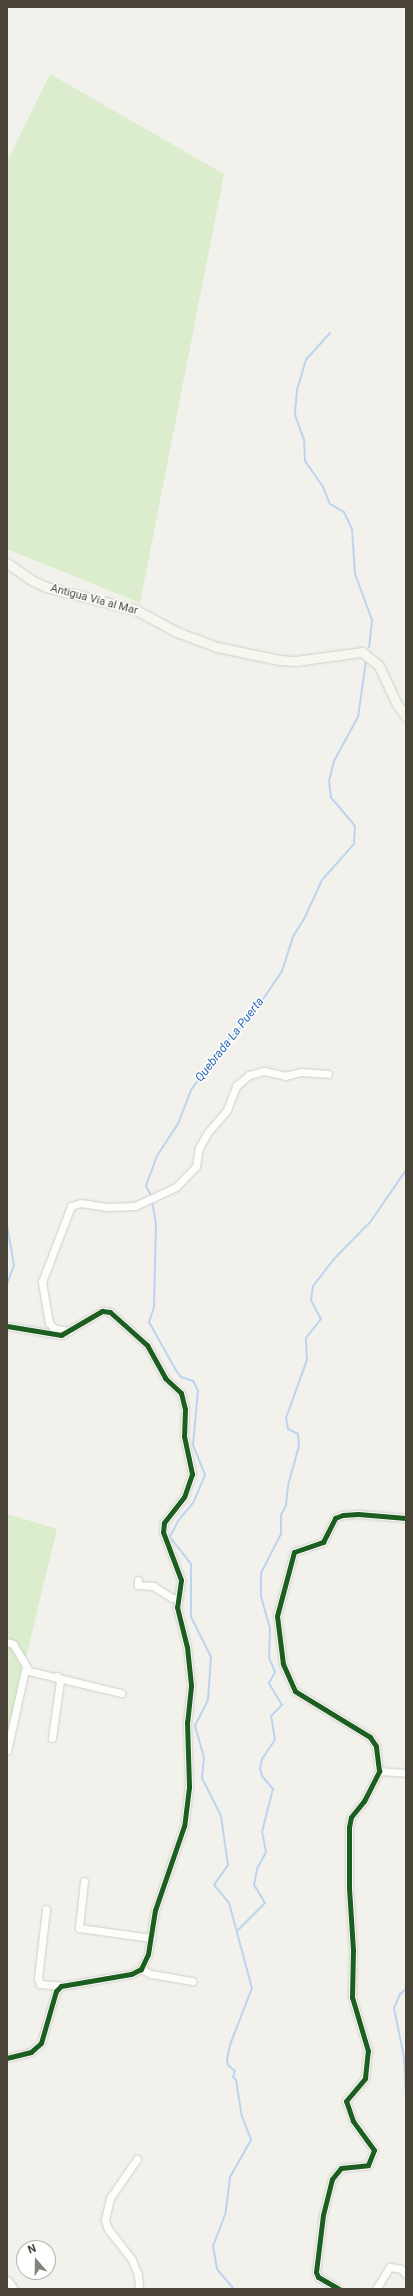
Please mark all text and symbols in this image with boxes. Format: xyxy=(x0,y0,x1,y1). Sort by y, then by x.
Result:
street label: Antigua Vía al Mar xyxy=(49,582,139,618)
water label: Quebrada La Puerta xyxy=(193,995,267,1085)
north arrow xyxy=(16,2240,56,2280)
text: N xyxy=(26,2242,38,2257)

